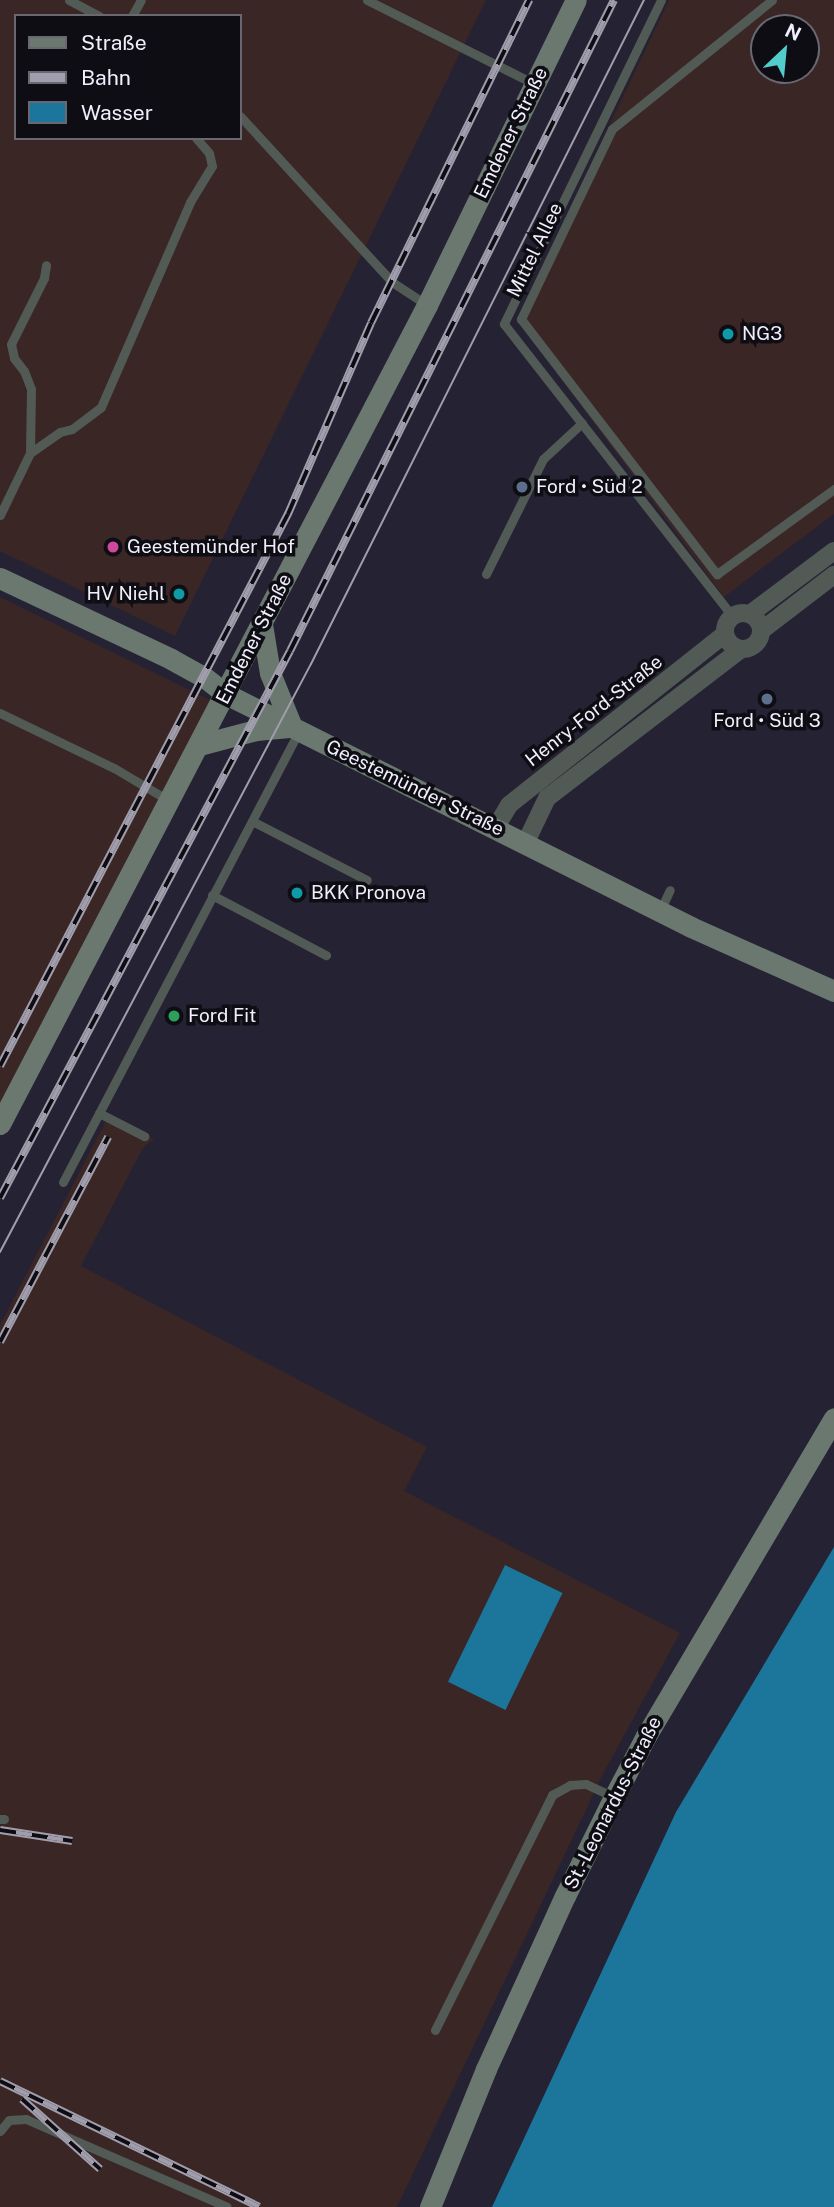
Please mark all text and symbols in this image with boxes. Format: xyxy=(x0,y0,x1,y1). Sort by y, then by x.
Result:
legend xyxy=(14,14,242,140)
north arrow xyxy=(750,14,820,84)
text: N xyxy=(782,19,805,45)
text: Straße xyxy=(81,30,147,55)
street label: Emdener Straße xyxy=(469,64,553,202)
text: Bahn xyxy=(81,65,131,90)
text: Wasser xyxy=(81,100,153,125)
street label: Mittel Allee xyxy=(502,199,568,301)
place label: NG3 xyxy=(742,323,782,345)
marker: NG3 xyxy=(720,326,736,342)
place label: Ford • Süd 2 xyxy=(536,476,643,498)
marker: Ford • Süd 2 xyxy=(514,479,530,495)
place label: Geestemünder Hof xyxy=(127,536,295,558)
marker: Geestemünder Hof xyxy=(105,539,121,555)
street label: Emdener Straße xyxy=(211,570,297,708)
place label: HV Niehl xyxy=(87,583,165,605)
marker: HV Niehl xyxy=(171,586,187,602)
street label: Henry-Ford-Straße xyxy=(521,650,667,772)
marker: Ford • Süd 3 xyxy=(759,691,775,707)
place label: Ford • Süd 3 xyxy=(713,710,821,732)
street label: Geestemünder Straße xyxy=(323,735,507,841)
place label: BKK Pronova xyxy=(311,882,426,904)
marker: BKK Pronova xyxy=(289,885,305,901)
place label: Ford Fit xyxy=(188,1005,256,1027)
marker: Ford Fit xyxy=(166,1008,182,1024)
street label: St.-Leonardus-Straße xyxy=(560,1713,666,1893)

